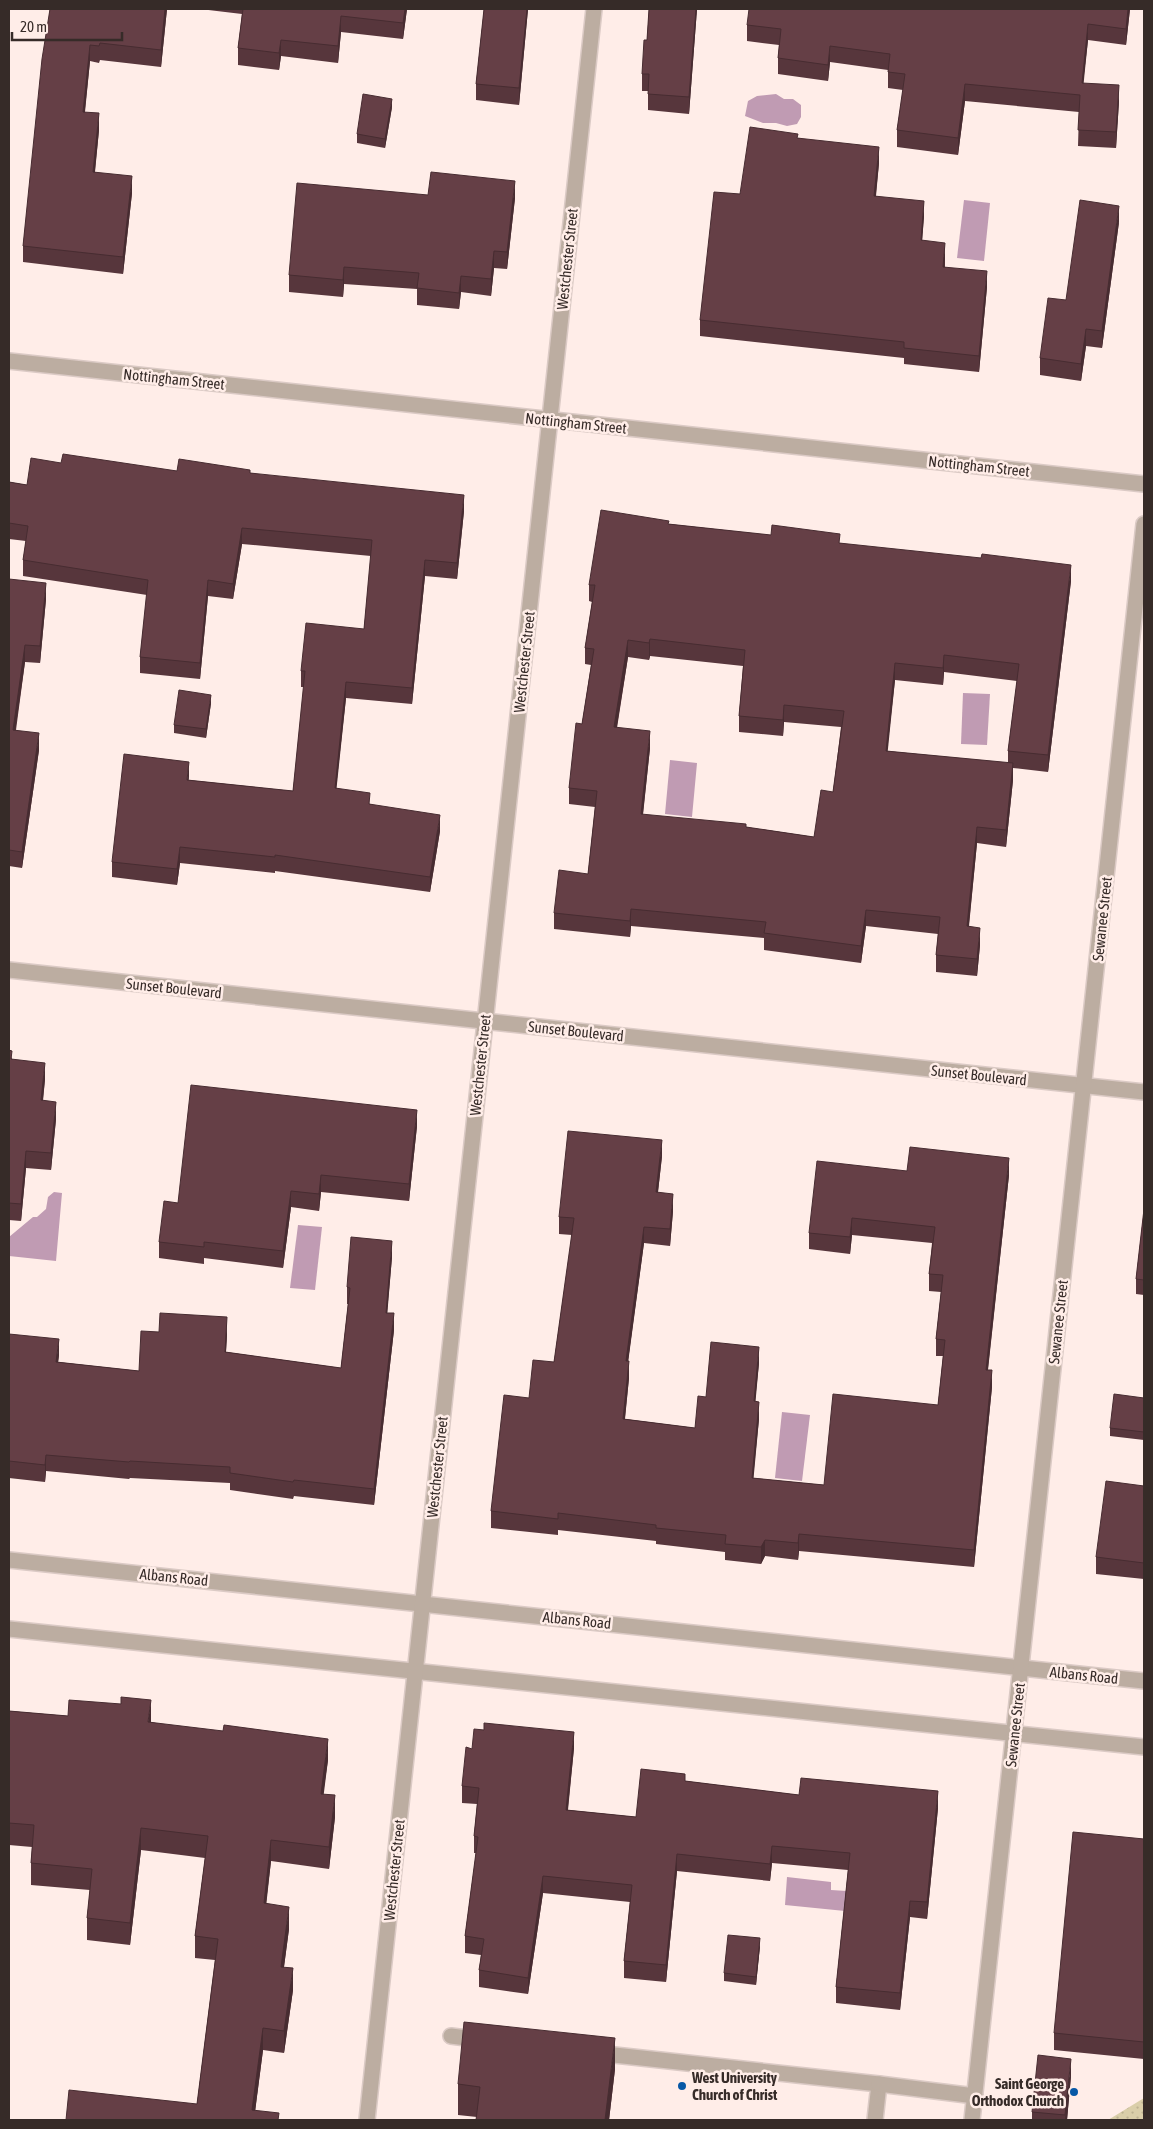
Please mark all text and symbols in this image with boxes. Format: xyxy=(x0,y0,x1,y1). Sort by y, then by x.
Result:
scale bar xyxy=(12,10,122,42)
text: 20 m xyxy=(20,18,47,35)
street label: Westchester Street xyxy=(553,207,581,311)
street label: Nottingham Street xyxy=(123,365,225,393)
street label: Nottingham Street xyxy=(525,409,627,437)
street label: Nottingham Street xyxy=(928,452,1030,480)
street label: Westchester Street xyxy=(510,610,538,714)
street label: Sewanee Street xyxy=(1089,876,1115,962)
street label: Sunset Boulevard xyxy=(126,975,222,1001)
street label: Westchester Street xyxy=(466,1013,494,1117)
street label: Sunset Boulevard xyxy=(528,1018,624,1044)
street label: Sunset Boulevard xyxy=(931,1062,1027,1088)
street label: Sewanee Street xyxy=(1045,1279,1071,1365)
street label: Westchester Street xyxy=(423,1415,451,1519)
street label: Albans Road xyxy=(139,1565,209,1589)
street label: Albans Road xyxy=(542,1608,612,1632)
street label: Albans Road xyxy=(1049,1663,1119,1687)
street label: Sewanee Street xyxy=(1002,1682,1028,1768)
street label: Westchester Street xyxy=(380,1818,408,1922)
place label: West University Church of Christ xyxy=(691,2069,778,2103)
place label: Saint George Orthodox Church xyxy=(972,2075,1064,2109)
marker: West University Church of Christ xyxy=(676,2080,688,2092)
marker: Saint George Orthodox Church xyxy=(1068,2086,1080,2098)

